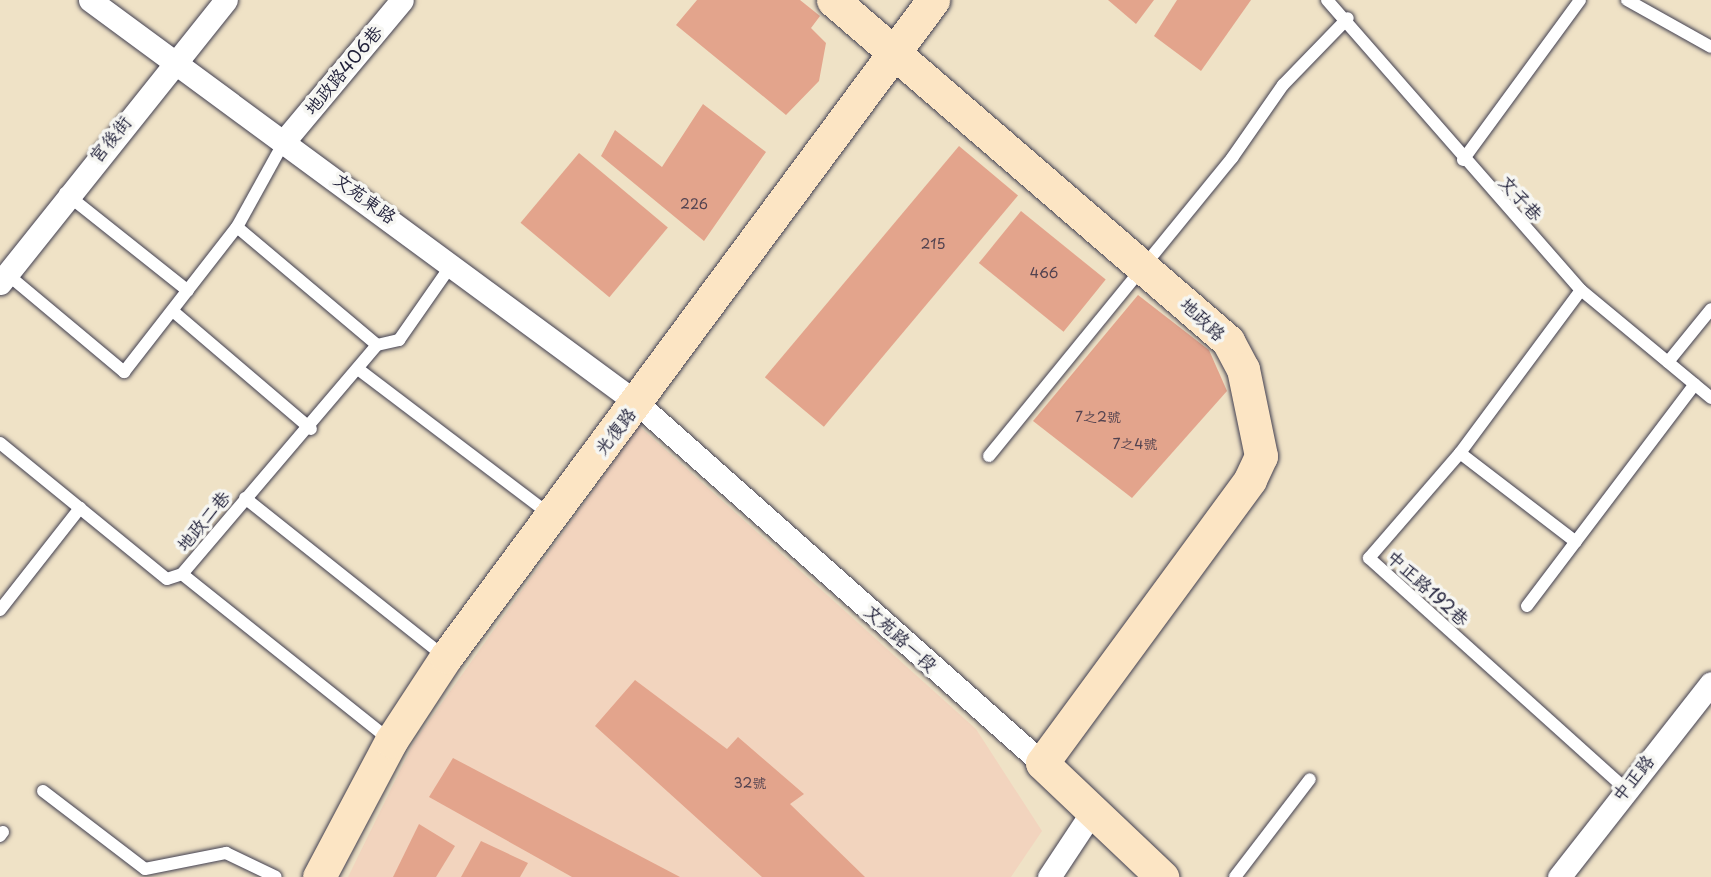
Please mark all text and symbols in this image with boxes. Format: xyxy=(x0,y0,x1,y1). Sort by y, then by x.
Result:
street label: 地政路406巷 xyxy=(299,21,387,119)
street label: 宮後街 xyxy=(85,111,135,167)
street label: 文苑東路 xyxy=(330,168,400,228)
street label: 文子巷 xyxy=(1495,171,1547,225)
house number: 226 xyxy=(680,196,708,212)
house number: 215 xyxy=(920,236,946,252)
house number: 466 xyxy=(1030,265,1058,281)
street label: 地政路 xyxy=(1176,293,1230,345)
street label: 光復路 xyxy=(590,403,640,459)
house number: 7之2號 xyxy=(1075,409,1121,425)
house number: 7之4號 xyxy=(1112,436,1158,452)
street label: 地政二巷 xyxy=(172,486,234,556)
street label: 中正路192巷 xyxy=(1383,546,1473,630)
street label: 文苑路一段 xyxy=(860,600,942,676)
street label: 中正路 xyxy=(1608,750,1658,806)
house number: 32號 xyxy=(734,775,766,791)

